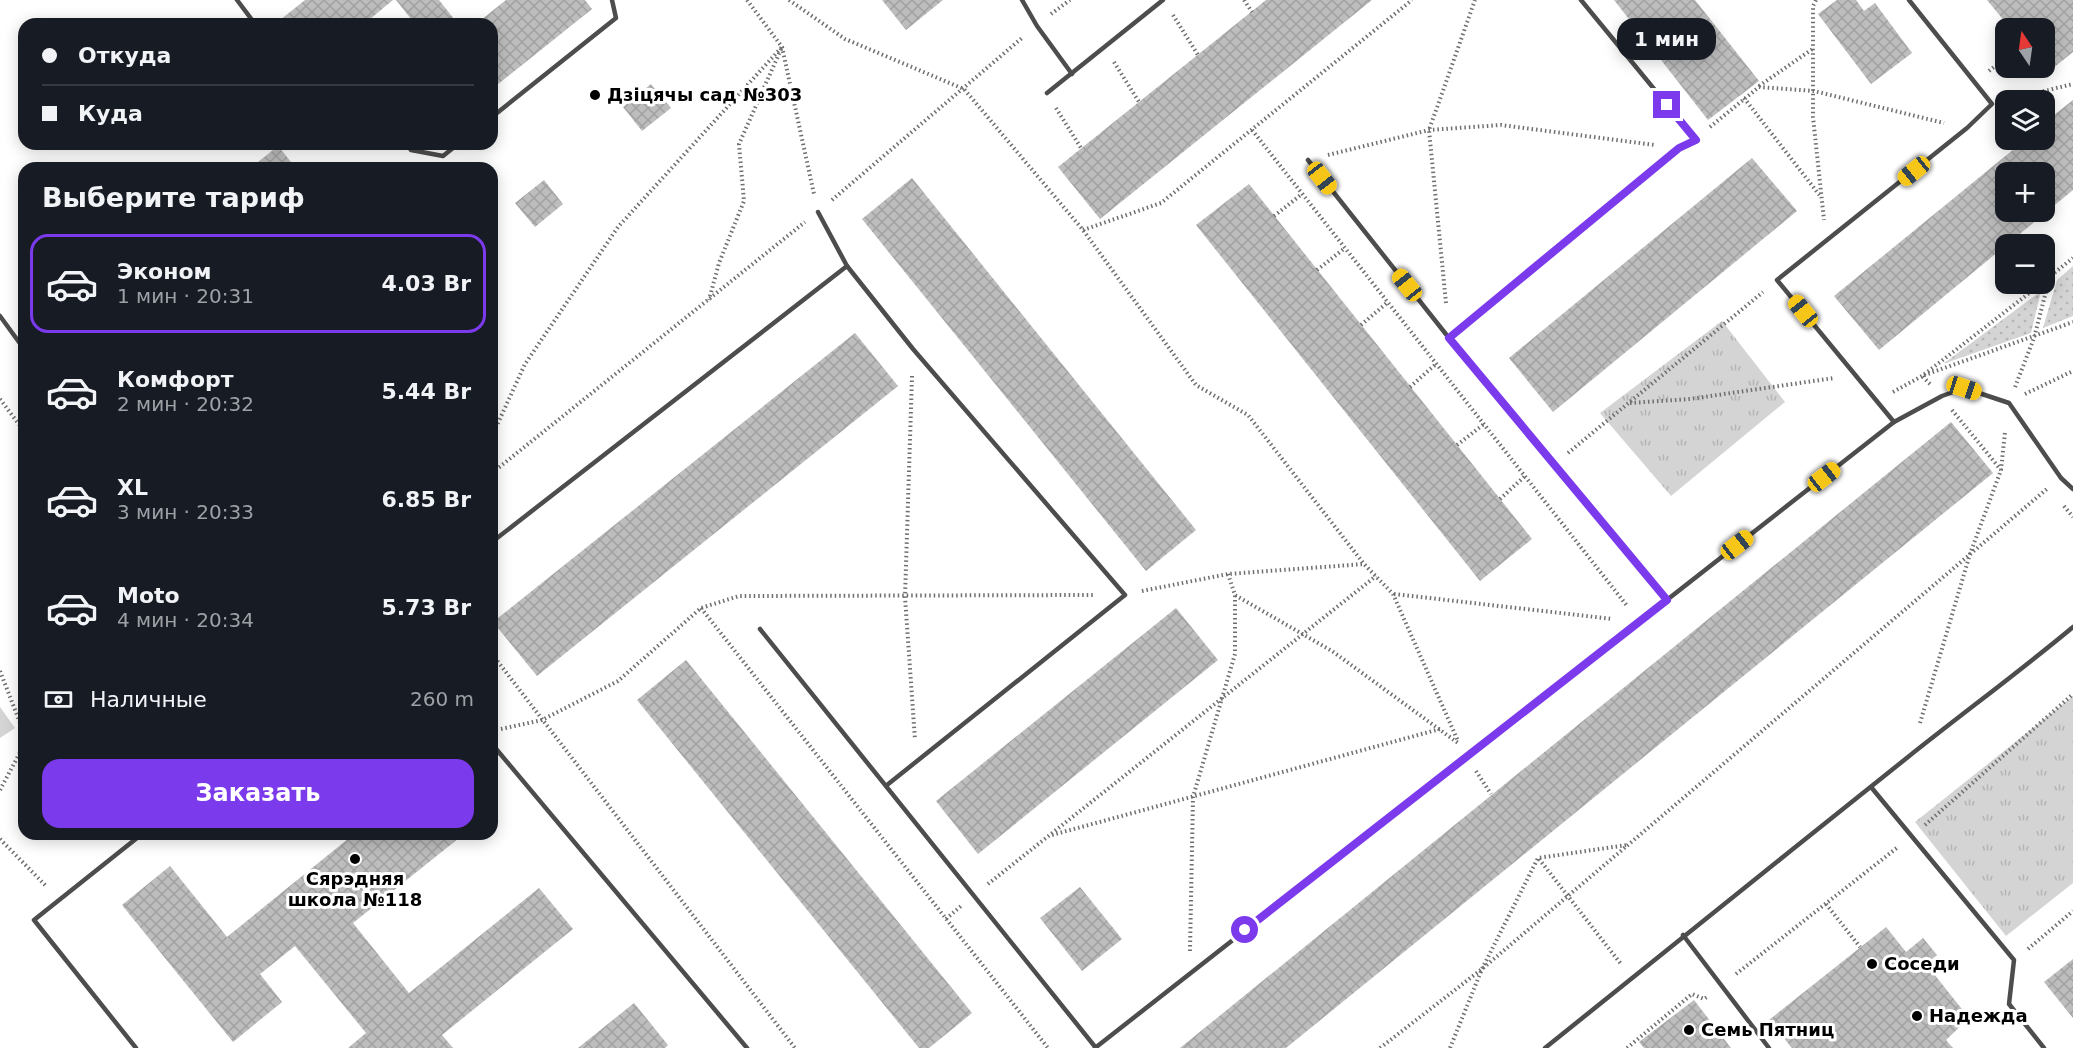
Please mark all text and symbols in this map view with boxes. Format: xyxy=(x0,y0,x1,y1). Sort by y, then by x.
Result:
callout: 1 мин xyxy=(1618,18,1716,60)
north arrow xyxy=(1995,18,2055,78)
map controls xyxy=(1995,18,2055,294)
text: 1 мин xyxy=(1634,27,1699,51)
text: Откуда xyxy=(78,43,171,68)
place label: Дзіцячы сад №303 xyxy=(607,84,802,105)
marker: Дзіцячы сад №303 xyxy=(588,88,602,102)
button: layers xyxy=(1995,90,2055,150)
route end xyxy=(1653,91,1680,118)
text: Куда xyxy=(78,101,143,126)
car xyxy=(1894,153,1934,189)
car xyxy=(1304,158,1340,198)
button: + xyxy=(1995,162,2055,222)
text: Выберите тариф xyxy=(42,182,305,213)
button: − xyxy=(1995,234,2055,294)
icon: car xyxy=(45,257,99,311)
text: Эконом xyxy=(117,259,212,284)
car xyxy=(1389,265,1425,305)
text: 4.03 Br xyxy=(381,271,471,296)
text: 1 мин · 20:31 xyxy=(117,284,254,308)
car xyxy=(1785,291,1821,331)
icon: car xyxy=(45,365,99,419)
text: Комфорт xyxy=(117,367,234,392)
car xyxy=(1944,374,1984,402)
text: 5.44 Br xyxy=(381,379,471,404)
text: 2 мин · 20:32 xyxy=(117,392,254,416)
car xyxy=(1804,459,1844,495)
icon: car xyxy=(45,473,99,527)
text: XL xyxy=(117,475,148,500)
text: 6.85 Br xyxy=(381,487,471,512)
text: 3 мин · 20:33 xyxy=(117,500,254,524)
car xyxy=(1717,527,1757,563)
icon: car xyxy=(45,581,99,635)
text: Moto xyxy=(117,583,180,608)
text: 5.73 Br xyxy=(381,595,471,620)
text: 4 мин · 20:34 xyxy=(117,608,254,632)
icon: cash xyxy=(42,683,75,716)
text: Наличные xyxy=(90,687,207,712)
text: 260 m xyxy=(410,687,474,711)
button: Заказать xyxy=(42,759,474,828)
marker: Сярэдняя школа №118 xyxy=(348,852,362,866)
place label: Сярэдняя школа №118 xyxy=(288,868,422,910)
route start xyxy=(1231,916,1258,943)
place label: Соседи xyxy=(1884,953,1960,974)
marker: Соседи xyxy=(1865,957,1879,971)
place label: Надежда xyxy=(1929,1005,2028,1026)
marker: Надежда xyxy=(1910,1009,1924,1023)
place label: Семь Пятниц xyxy=(1701,1019,1834,1040)
marker: Семь Пятниц xyxy=(1682,1023,1696,1037)

